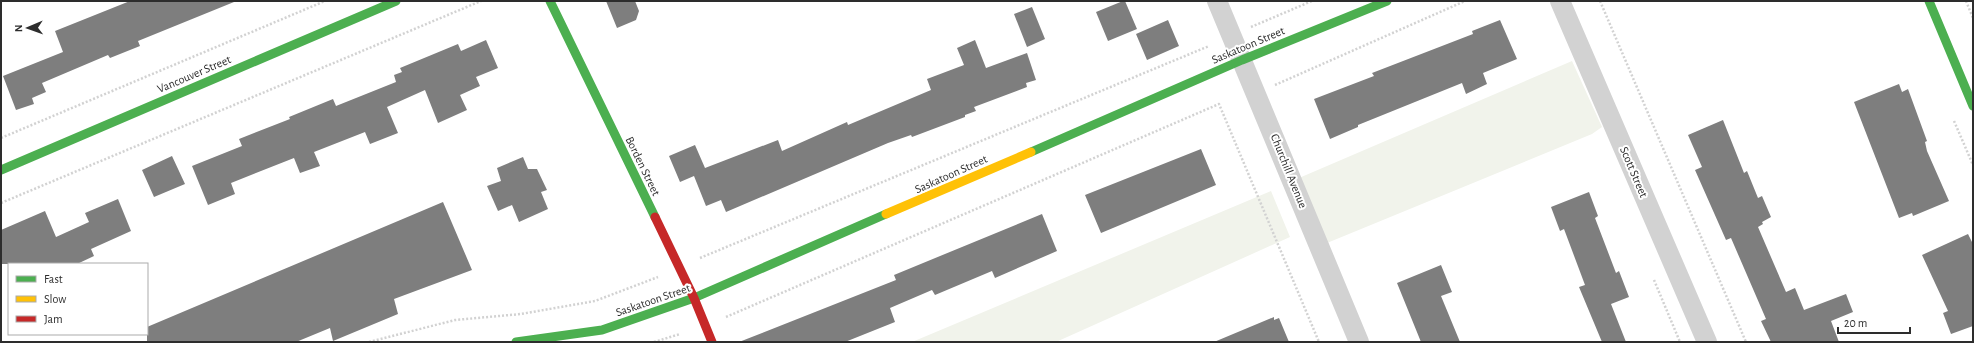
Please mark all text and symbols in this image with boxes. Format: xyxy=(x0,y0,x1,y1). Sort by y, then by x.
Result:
north arrow xyxy=(8,8,48,48)
text: N xyxy=(13,24,24,32)
street label: Saskatoon Street xyxy=(1210,24,1286,66)
street label: Vancouver Street xyxy=(155,53,233,95)
street label: Churchill Avenue xyxy=(1269,132,1309,210)
street label: Borden Street xyxy=(624,135,663,198)
street label: Scott Street xyxy=(1618,145,1650,199)
street label: Saskatoon Street xyxy=(913,153,989,195)
legend xyxy=(8,263,148,335)
text: Fast xyxy=(44,273,63,285)
street label: Saskatoon Street xyxy=(614,282,692,318)
text: Slow xyxy=(44,293,66,305)
scale bar xyxy=(1838,309,1910,335)
text: Jam xyxy=(44,313,63,325)
text: 20 m xyxy=(1844,317,1867,329)

